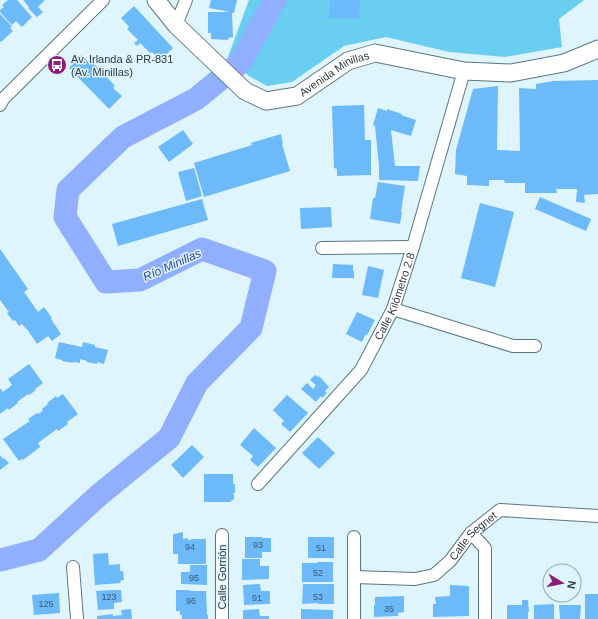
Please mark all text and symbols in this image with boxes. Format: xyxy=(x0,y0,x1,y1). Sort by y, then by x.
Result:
street label: Avenida Minillas xyxy=(297,49,371,99)
place label: Av. Irlanda & PR-831 (Av. Minillas) xyxy=(71,53,173,78)
bus stop icon: Av. Irlanda & PR-831 (Av. Minillas) xyxy=(46,54,68,76)
water label: Río Minillas xyxy=(141,246,203,284)
street label: Calle Kilómetro 2.8 xyxy=(372,251,417,342)
street label: Calle Segnet xyxy=(447,509,499,562)
house number: 93 xyxy=(253,540,263,550)
house number: 94 xyxy=(185,542,195,552)
house number: 51 xyxy=(316,543,326,553)
street label: Calle Gorrión xyxy=(216,545,228,609)
north arrow xyxy=(542,563,582,603)
house number: 52 xyxy=(313,568,323,578)
house number: 95 xyxy=(189,573,199,583)
text: N xyxy=(565,580,578,590)
house number: 123 xyxy=(101,592,117,602)
house number: 53 xyxy=(313,592,323,602)
house number: 91 xyxy=(252,593,262,603)
house number: 96 xyxy=(186,596,196,606)
house number: 125 xyxy=(38,599,54,609)
house number: 35 xyxy=(384,604,394,614)

